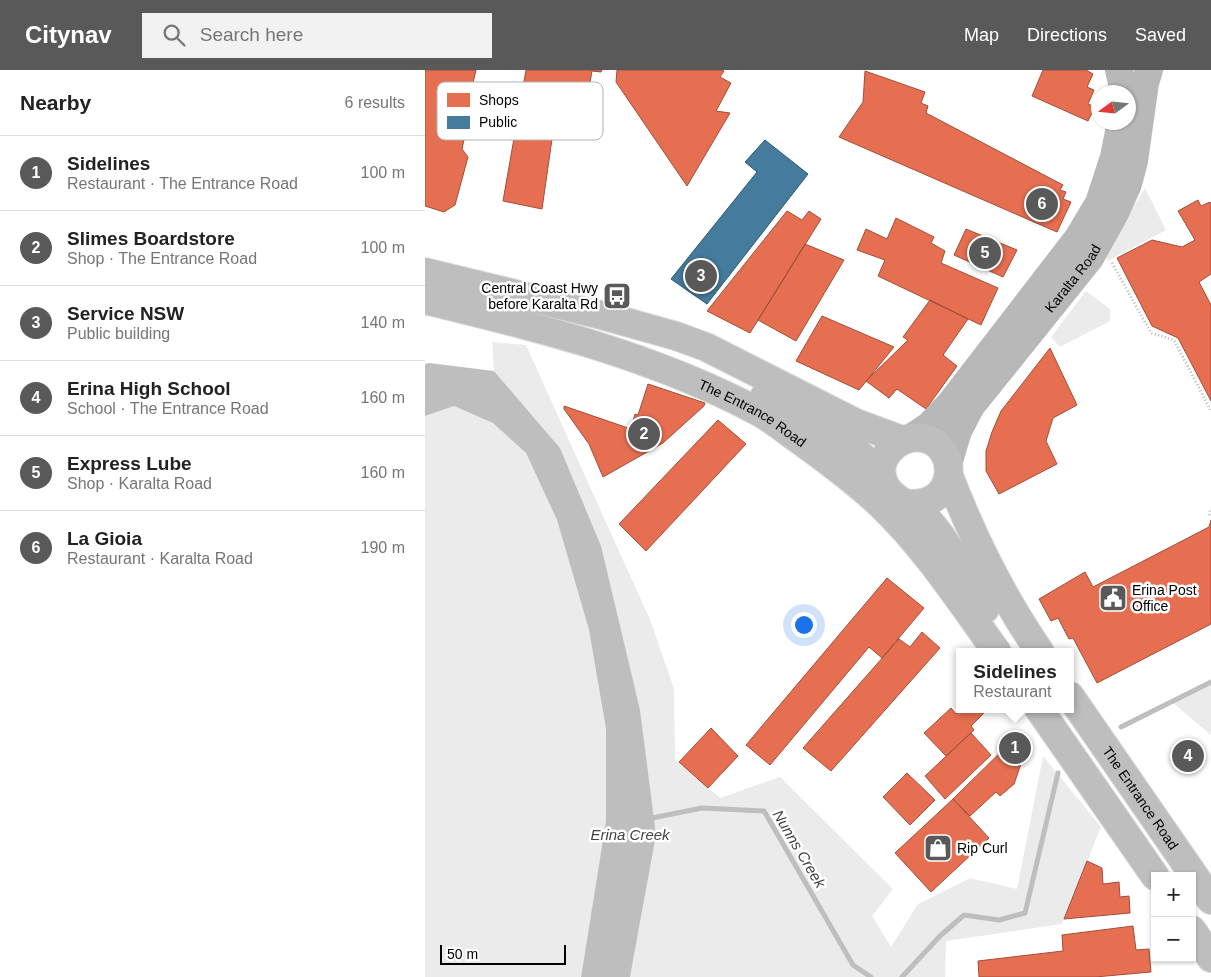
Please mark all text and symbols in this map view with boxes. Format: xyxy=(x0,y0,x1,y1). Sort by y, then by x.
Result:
search box xyxy=(142,13,492,58)
text: Citynav xyxy=(25,21,112,48)
icon: search xyxy=(160,21,188,49)
text: Search here xyxy=(200,24,303,45)
text: Map xyxy=(964,25,999,45)
text: Directions xyxy=(1027,25,1107,45)
text: Saved xyxy=(1135,25,1186,45)
legend xyxy=(437,82,603,140)
north arrow xyxy=(1091,85,1136,130)
text: Nearby xyxy=(20,91,91,114)
text: Shops xyxy=(479,92,519,108)
text: 6 results xyxy=(345,94,405,111)
text: Public xyxy=(479,114,517,130)
text: Sidelines xyxy=(67,153,150,174)
text: 1 xyxy=(32,164,40,181)
text: 100 m xyxy=(361,164,405,181)
text: Restaurant · The Entrance Road xyxy=(67,175,298,192)
pin: 6 xyxy=(1026,185,1058,223)
text: Slimes Boardstore xyxy=(67,228,235,249)
pin: 5 xyxy=(969,234,1001,272)
text: 2 xyxy=(32,239,40,256)
text: 100 m xyxy=(361,239,405,256)
street label: Karalta Road xyxy=(1041,242,1104,316)
text: Shop · The Entrance Road xyxy=(67,250,257,267)
pin: 3 xyxy=(685,257,717,295)
place label: Central Coast Hwy before Karalta Rd xyxy=(481,280,598,312)
bus stop icon: Central Coast Hwy before Karalta Rd xyxy=(602,281,632,311)
text: Service NSW xyxy=(67,303,184,324)
text: 3 xyxy=(32,314,40,331)
text: 140 m xyxy=(361,314,405,331)
text: Public building xyxy=(67,325,170,342)
street label: The Entrance Road xyxy=(696,376,809,450)
text: Erina High School xyxy=(67,378,231,399)
text: 4 xyxy=(32,389,40,406)
text: 160 m xyxy=(361,389,405,406)
text: School · The Entrance Road xyxy=(67,400,269,417)
pin: 2 xyxy=(628,415,660,453)
text: Express Lube xyxy=(67,453,192,474)
text: 5 xyxy=(32,464,40,481)
text: 160 m xyxy=(361,464,405,481)
text: Shop · Karalta Road xyxy=(67,475,212,492)
text: La Gioia xyxy=(67,528,142,549)
text: 6 xyxy=(32,539,40,556)
text: 190 m xyxy=(361,539,405,556)
text: Restaurant · Karalta Road xyxy=(67,550,253,567)
place label: Erina Post Office xyxy=(1132,582,1197,614)
public building icon: Erina Post Office xyxy=(1098,583,1128,613)
your location xyxy=(791,612,817,638)
popup xyxy=(956,648,1074,713)
text: Sidelines xyxy=(973,661,1057,682)
text: Restaurant xyxy=(973,683,1052,700)
pin: 1 xyxy=(999,729,1031,767)
pin: 4 xyxy=(1172,737,1204,775)
street label: The Entrance Road xyxy=(1099,743,1182,853)
water label: Nunns Creek xyxy=(770,807,830,892)
water label: Erina Creek xyxy=(590,826,671,843)
shop icon: Rip Curl xyxy=(923,833,953,863)
place label: Rip Curl xyxy=(957,840,1008,856)
map controls xyxy=(1151,872,1196,962)
button: + xyxy=(1151,872,1196,917)
button: − xyxy=(1151,917,1196,962)
scale bar xyxy=(440,942,566,965)
text: 50 m xyxy=(447,946,478,962)

